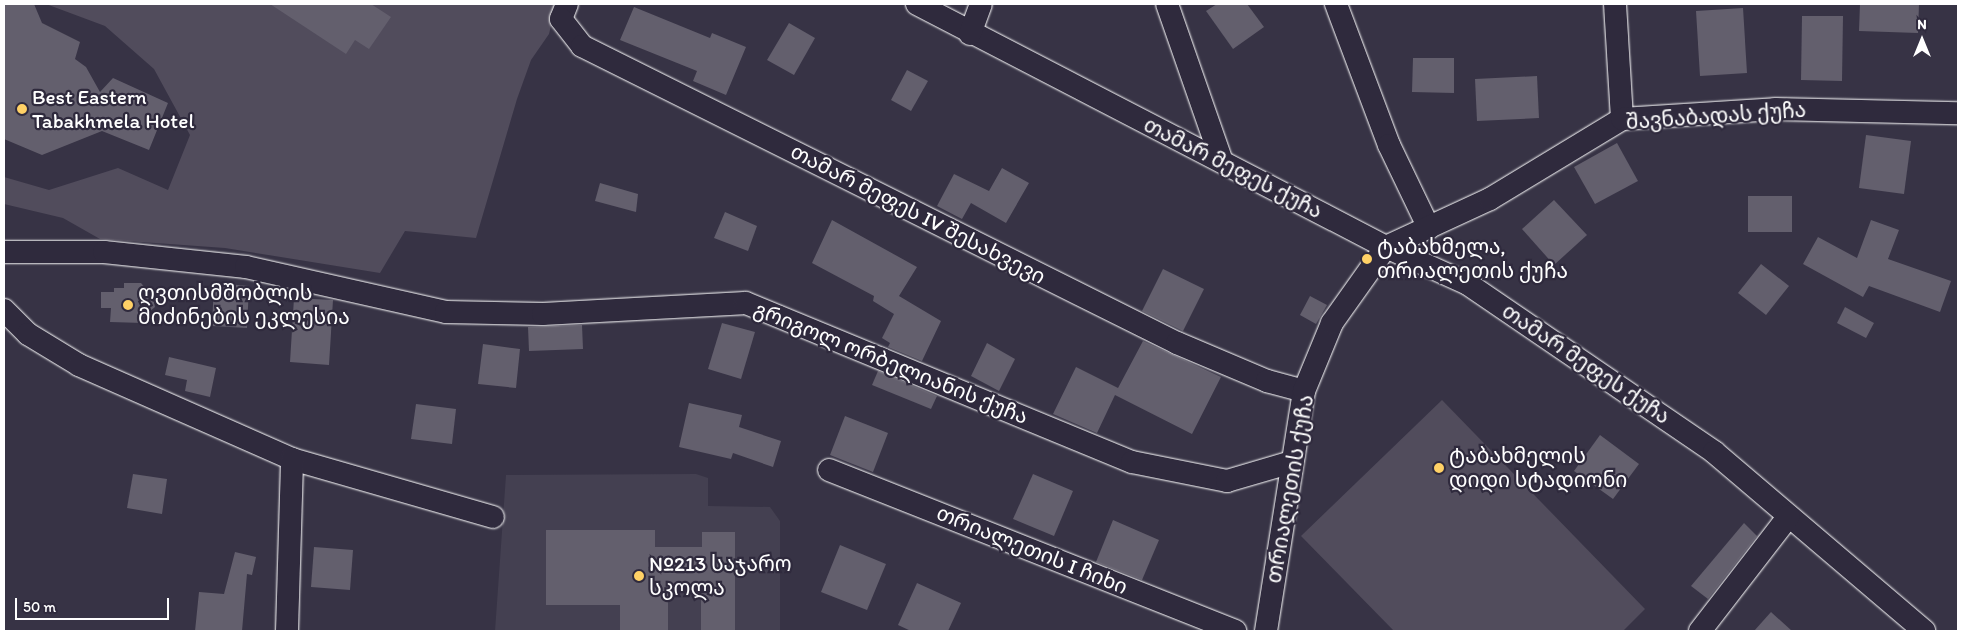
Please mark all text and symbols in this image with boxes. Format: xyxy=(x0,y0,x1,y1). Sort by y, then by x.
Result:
north arrow xyxy=(1897,15,1947,65)
text: N xyxy=(1917,16,1927,33)
place label: Best Eastern Tabakhmela Hotel xyxy=(32,84,194,134)
street label: შავნაბადას ქუჩა xyxy=(1625,97,1807,135)
marker: Best Eastern Tabakhmela Hotel xyxy=(16,103,28,115)
street label: თამარ მეფეს ქუჩა xyxy=(1139,112,1327,224)
street label: თამარ მეფეს IV შესახვევი xyxy=(786,139,1050,289)
place label: ტაბახმელა, თრიალეთის ქუჩა xyxy=(1377,234,1568,284)
marker: ტაბახმელა, თრიალეთის ქუჩა xyxy=(1361,253,1373,265)
place label: ღვთისმშობლის მიძინების ეკლესია xyxy=(138,280,350,330)
street label: გრიგოლ ორბელიანის ქუჩა xyxy=(750,296,1032,430)
street label: თამარ მეფეს ქუჩა xyxy=(1497,298,1675,430)
marker: ღვთისმშობლის მიძინების ეკლესია xyxy=(122,299,134,311)
street label: თრიალეთის ქუჩა xyxy=(1261,393,1319,585)
place label: ტაბახმელის დიდი სტადიონი xyxy=(1449,443,1627,493)
marker: ტაბახმელის დიდი სტადიონი xyxy=(1433,462,1445,474)
street label: თრიალეთის I ჩიხი xyxy=(933,500,1131,600)
place label: №213 საჯარო სკოლა xyxy=(649,551,792,601)
marker: №213 საჯარო სკოლა xyxy=(633,570,645,582)
scale bar xyxy=(18,588,171,620)
text: 50 m xyxy=(23,598,56,616)

